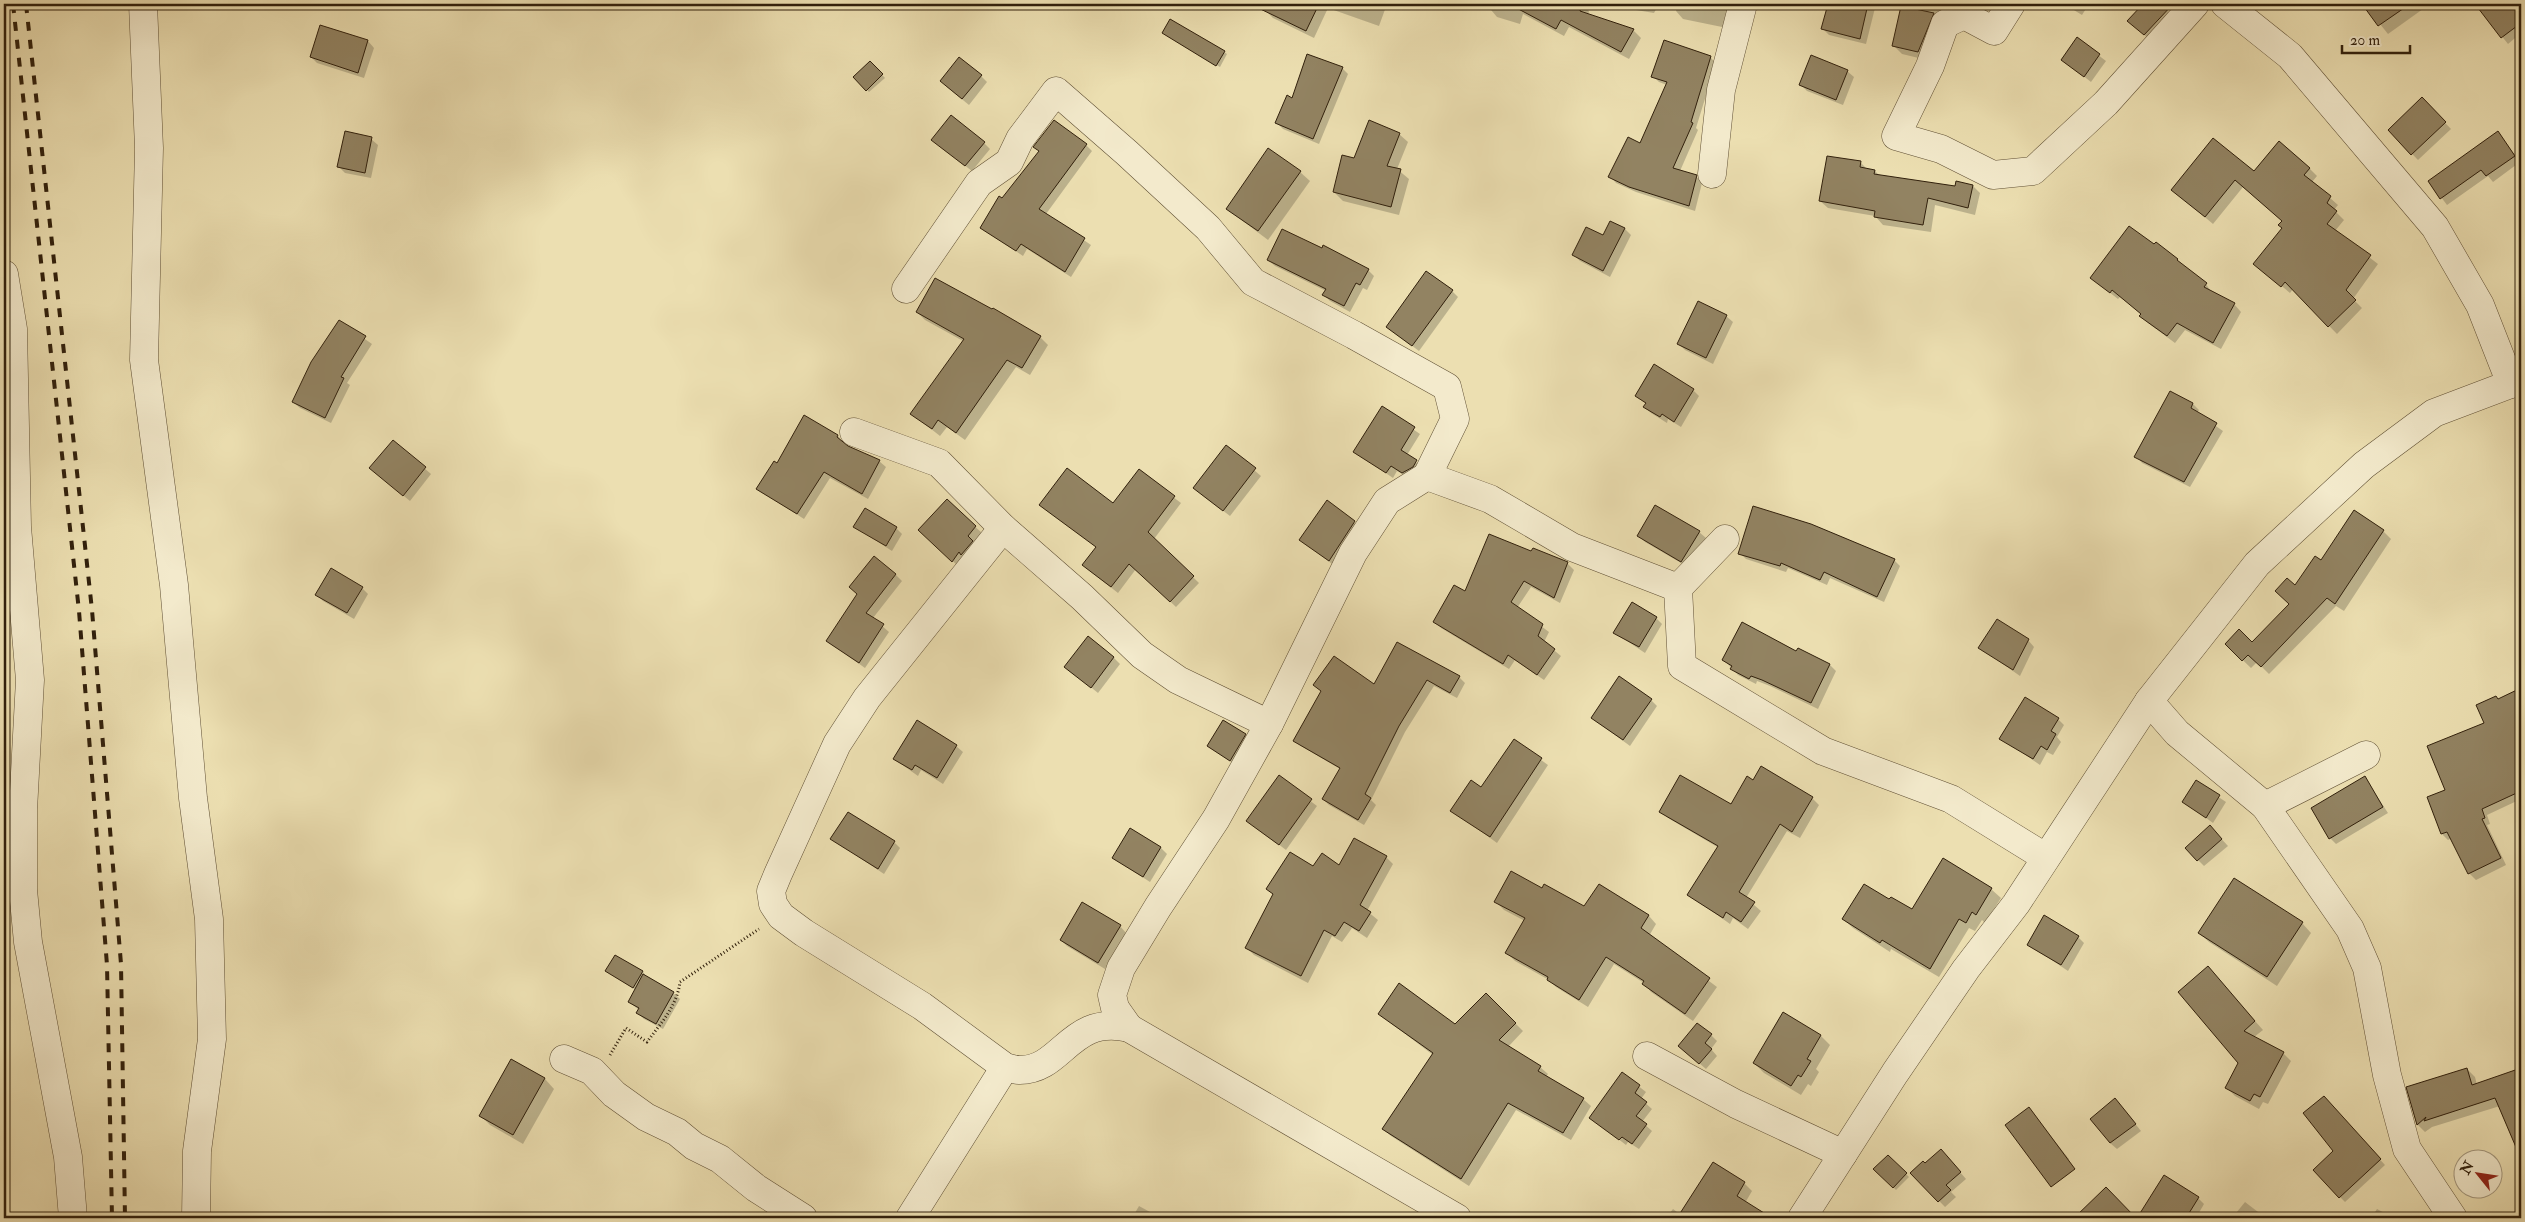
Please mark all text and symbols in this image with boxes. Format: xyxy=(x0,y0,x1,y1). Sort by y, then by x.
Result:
scale bar xyxy=(2342,22,2410,54)
text: 20 m xyxy=(2350,31,2380,50)
north arrow xyxy=(2452,1150,2502,1200)
text: N xyxy=(2456,1158,2478,1178)

